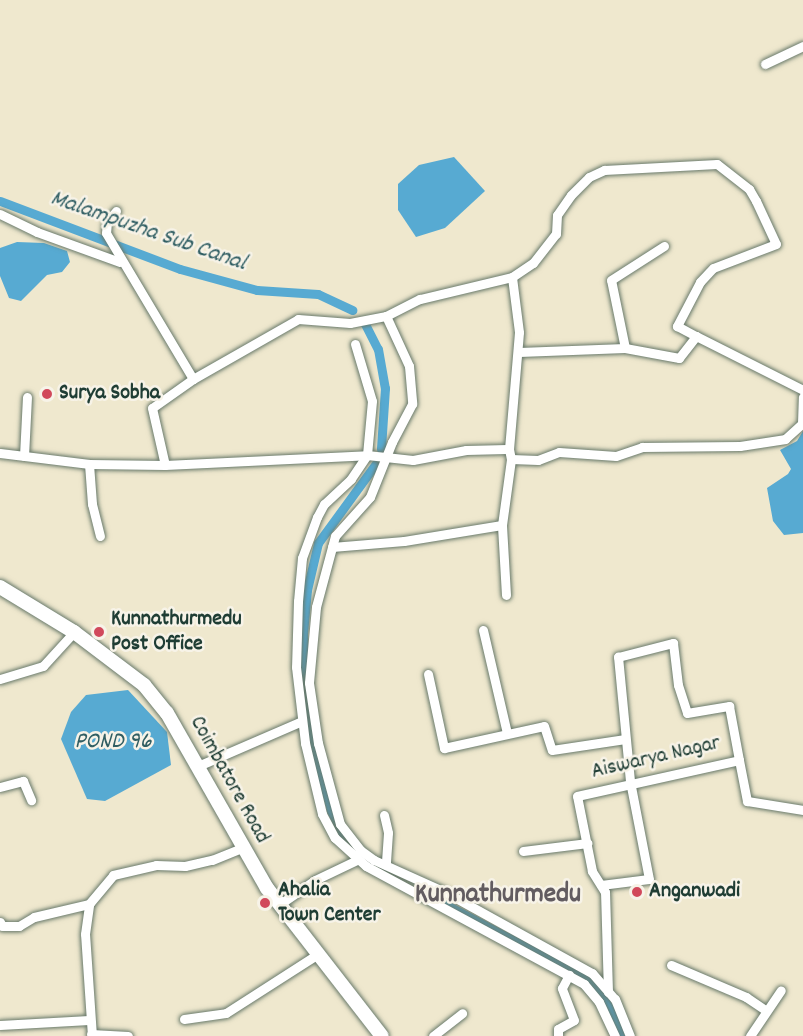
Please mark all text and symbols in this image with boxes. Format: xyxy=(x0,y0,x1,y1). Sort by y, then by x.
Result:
water label: Malampuzha Sub Canal xyxy=(46,185,250,279)
place label: Surya Sobha xyxy=(59,381,160,407)
marker: Surya Sobha xyxy=(40,387,54,401)
place label: Kunnathurmedu Post Office xyxy=(111,606,242,658)
marker: Kunnathurmedu Post Office xyxy=(92,625,106,639)
street label: Coimbatore Road xyxy=(183,712,275,848)
water label: POND 96 xyxy=(74,729,152,757)
street label: Aiswarya Nagar xyxy=(589,730,723,786)
place label: Ahalia Town Center xyxy=(278,877,381,928)
district label: Kunnathurmedu xyxy=(415,879,581,913)
place label: Anganwadi xyxy=(649,879,740,905)
marker: Anganwadi xyxy=(630,885,644,899)
marker: Ahalia Town Center xyxy=(256,894,274,912)

